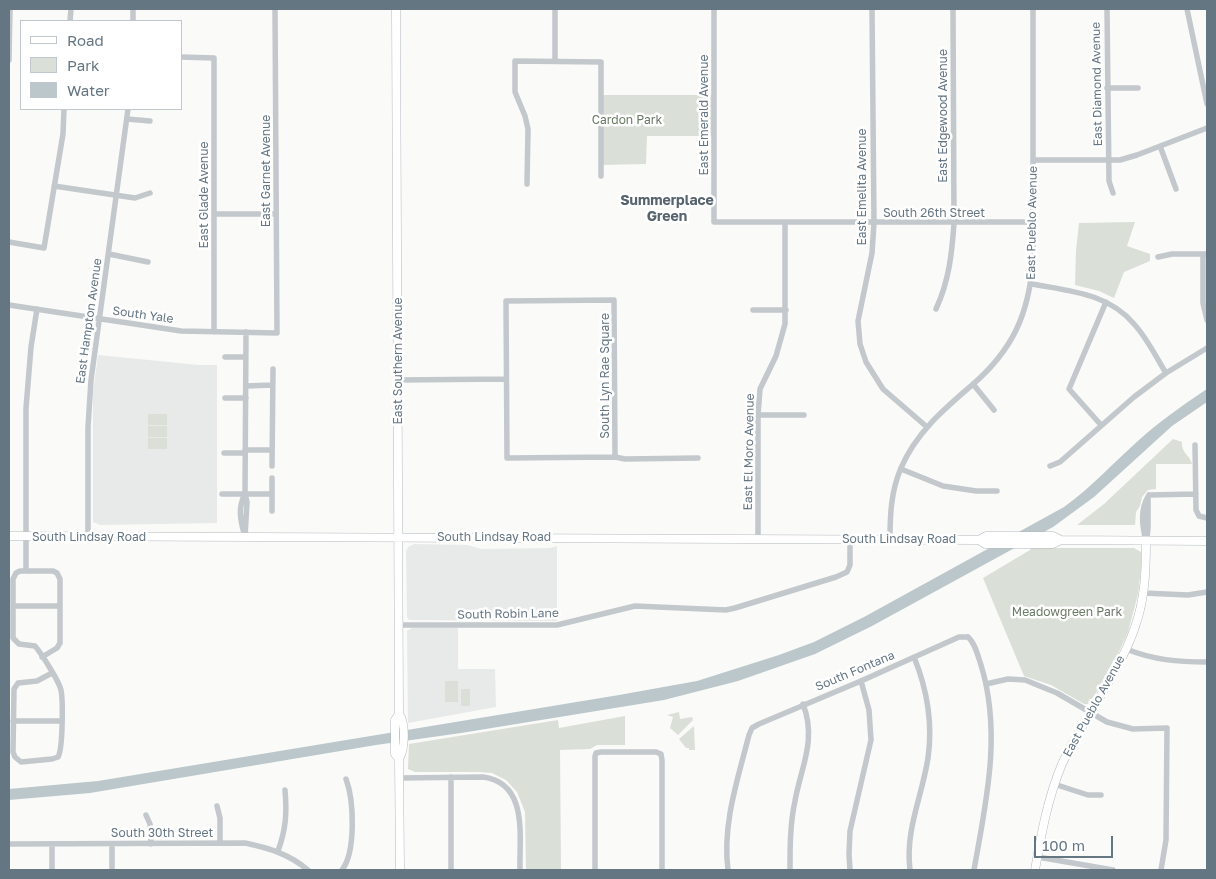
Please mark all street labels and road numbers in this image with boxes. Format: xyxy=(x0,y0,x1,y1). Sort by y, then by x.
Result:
street label: East Diamond Avenue xyxy=(1089,22,1105,146)
street label: East Edgewood Avenue xyxy=(936,49,950,183)
street label: East Emerald Avenue xyxy=(697,55,711,175)
street label: East Garnet Avenue xyxy=(259,115,273,227)
street label: East Emelita Avenue xyxy=(855,128,869,246)
street label: East Glade Avenue xyxy=(197,142,211,248)
street label: East Pueblo Avenue xyxy=(1024,166,1040,280)
street label: South 26th Street xyxy=(883,206,985,220)
street label: East Hampton Avenue xyxy=(73,257,105,385)
street label: East Southern Avenue xyxy=(391,298,405,424)
street label: South Yale xyxy=(112,304,174,326)
street label: South Lyn Rae Square xyxy=(598,313,612,439)
street label: East El Moro Avenue xyxy=(741,393,757,511)
street label: South Lindsay Road xyxy=(32,530,146,544)
street label: South Lindsay Road xyxy=(437,530,551,544)
street label: South Lindsay Road xyxy=(842,532,956,546)
street label: South Robin Lane xyxy=(457,606,559,622)
street label: South Fontana xyxy=(813,648,897,694)
street label: East Pueblo Avenue xyxy=(1060,653,1128,759)
street label: South 30th Street xyxy=(111,826,213,840)

